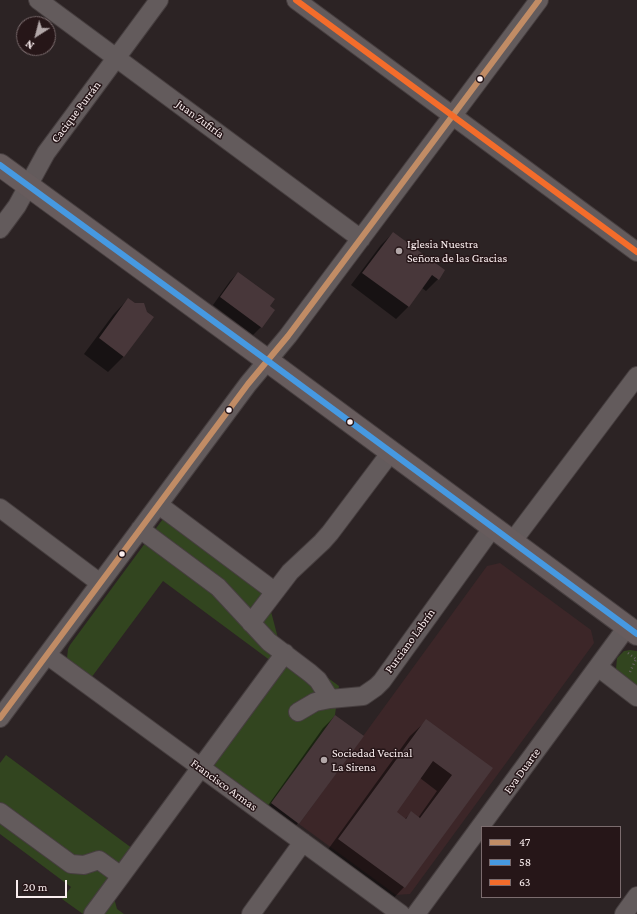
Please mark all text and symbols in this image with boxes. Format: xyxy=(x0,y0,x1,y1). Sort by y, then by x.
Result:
north arrow xyxy=(16,16,56,56)
text: N xyxy=(23,38,36,52)
unlabelled marker xyxy=(475,74,485,84)
street label: Cacique Purrán xyxy=(48,78,104,146)
street label: Juan Zufiría xyxy=(173,97,227,141)
place label: Iglesia Nuestra Señora de las Gracias xyxy=(407,237,507,265)
marker: Iglesia Nuestra Señora de las Gracias xyxy=(394,246,404,256)
unlabelled marker xyxy=(224,405,234,415)
unlabelled marker xyxy=(345,417,355,427)
unlabelled marker xyxy=(117,549,127,559)
street label: Purciano Labrín xyxy=(382,606,438,676)
street label: Eva Duarte xyxy=(501,745,543,797)
place label: Sociedad Vecinal La Sirena xyxy=(332,746,412,774)
marker: Sociedad Vecinal La Sirena xyxy=(319,755,329,765)
street label: Francisco Armas xyxy=(188,756,260,814)
legend xyxy=(481,826,621,898)
text: 47 xyxy=(519,835,530,849)
text: 58 xyxy=(519,855,531,869)
scale bar xyxy=(18,872,69,898)
text: 63 xyxy=(519,875,530,889)
text: 20 m xyxy=(23,880,47,894)

